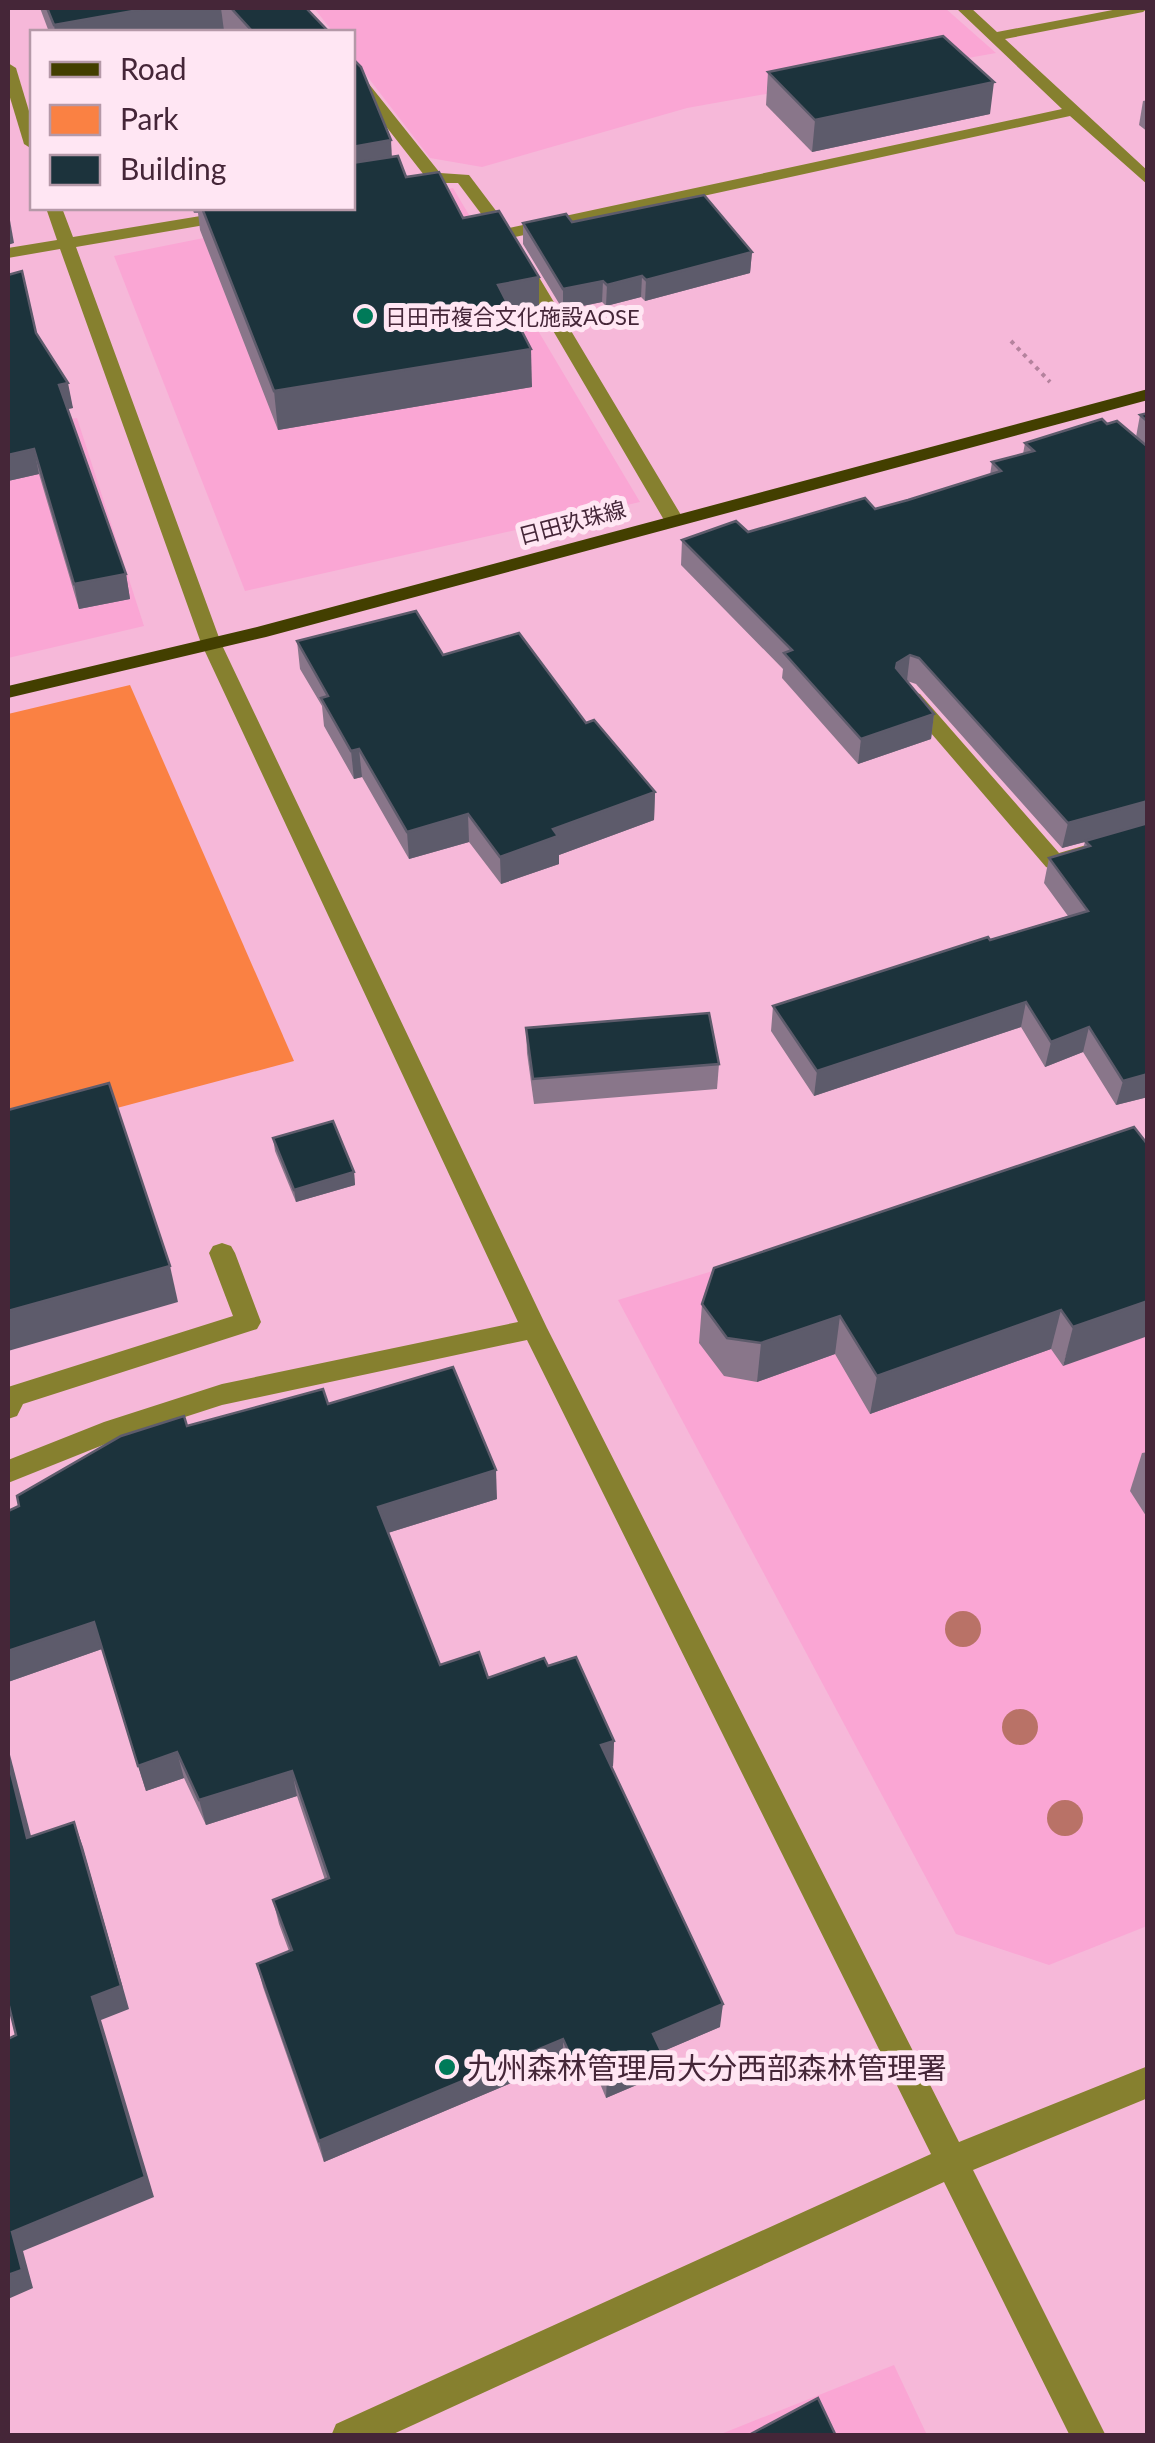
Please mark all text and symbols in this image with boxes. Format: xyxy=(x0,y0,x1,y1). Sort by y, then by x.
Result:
legend xyxy=(30,30,355,210)
text: Road xyxy=(120,50,187,86)
text: Park xyxy=(120,100,179,136)
text: Building xyxy=(120,150,226,186)
place label: 日田市複合文化施設AOSE xyxy=(385,303,640,330)
marker: 日田市複合文化施設AOSE xyxy=(354,305,376,327)
street label: 日田玖珠線 xyxy=(515,495,629,549)
place label: 九州森林管理局大分西部森林管理署 xyxy=(467,2049,947,2085)
marker: 九州森林管理局大分西部森林管理署 xyxy=(436,2056,458,2078)

